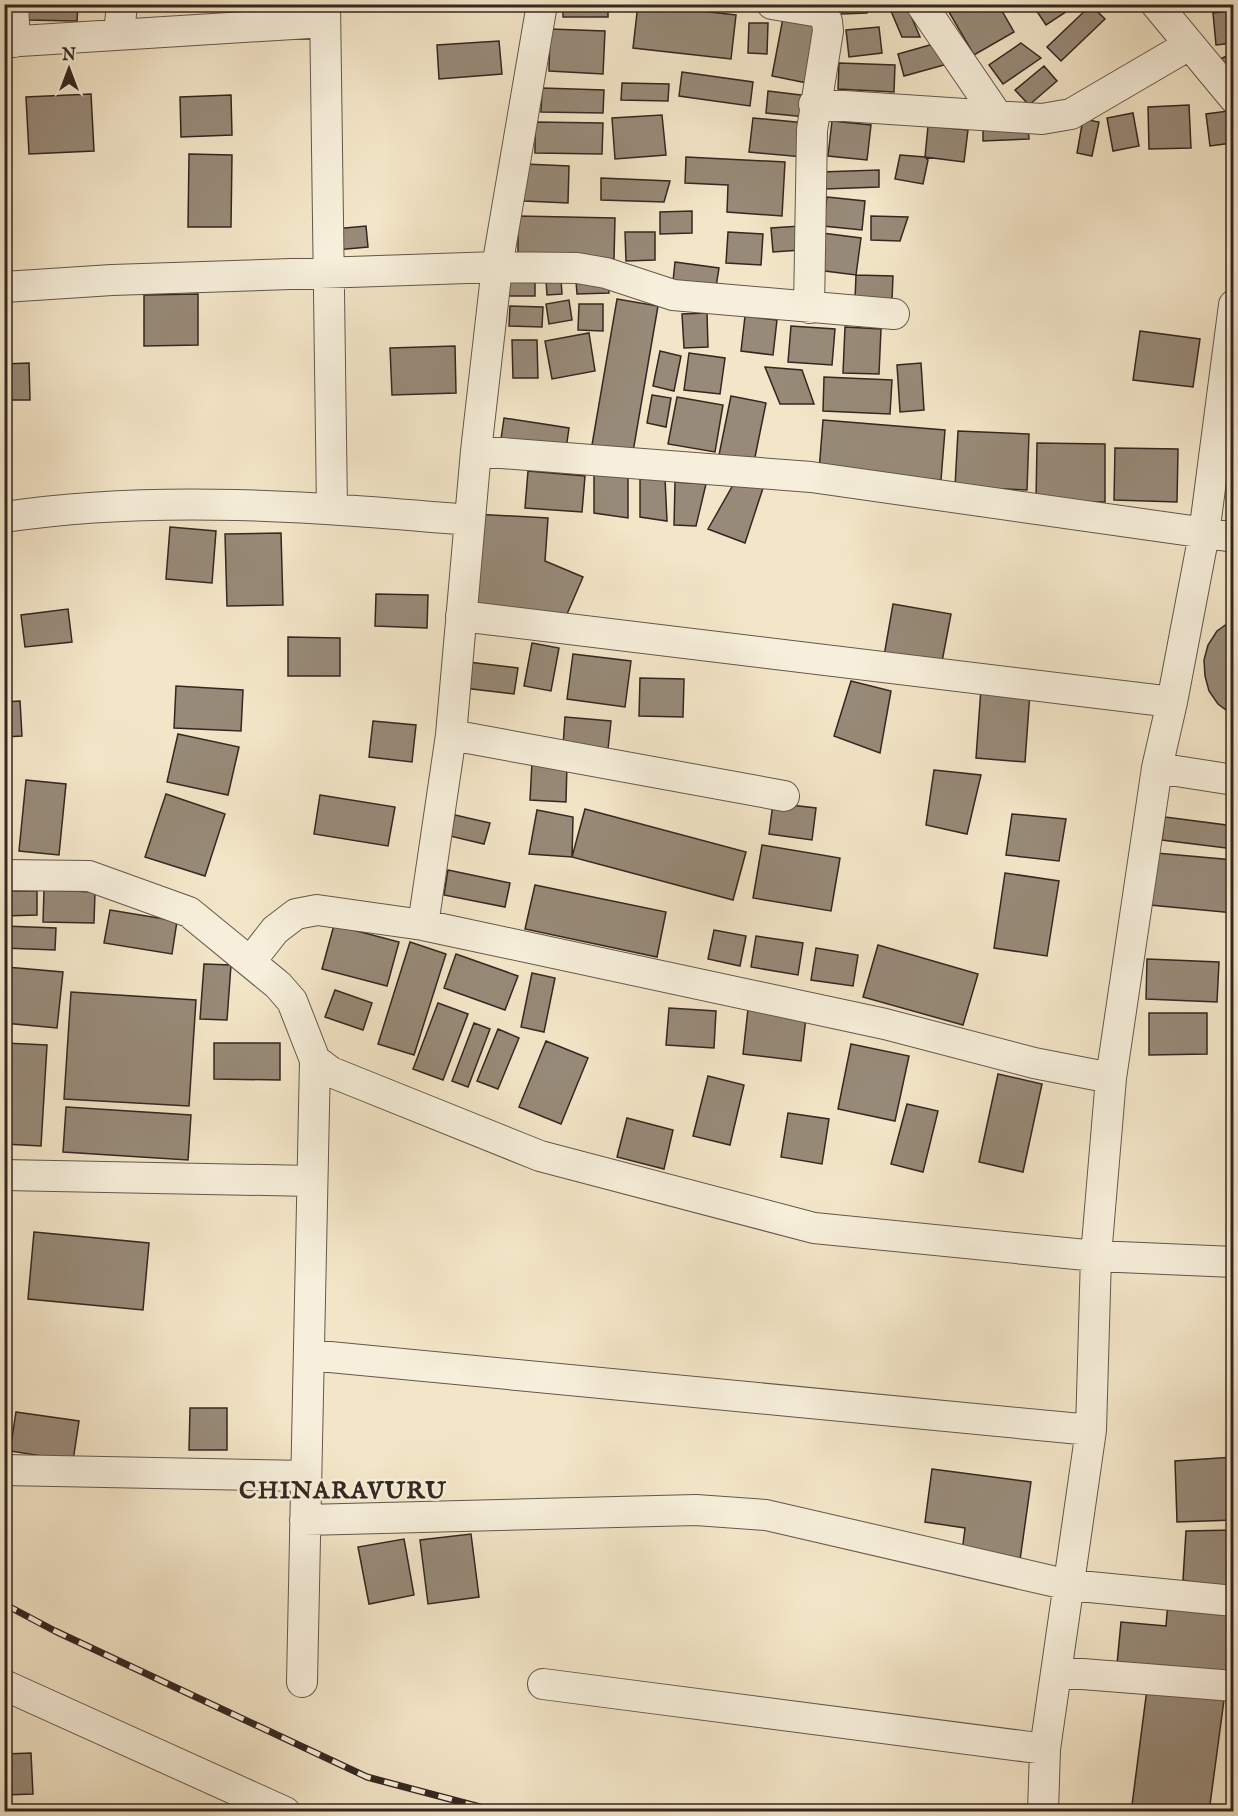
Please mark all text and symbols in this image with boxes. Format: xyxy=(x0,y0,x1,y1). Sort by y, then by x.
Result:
north arrow xyxy=(39,39,99,99)
text: N xyxy=(61,46,76,66)
district label: CHINARAVURU xyxy=(239,1476,447,1507)

